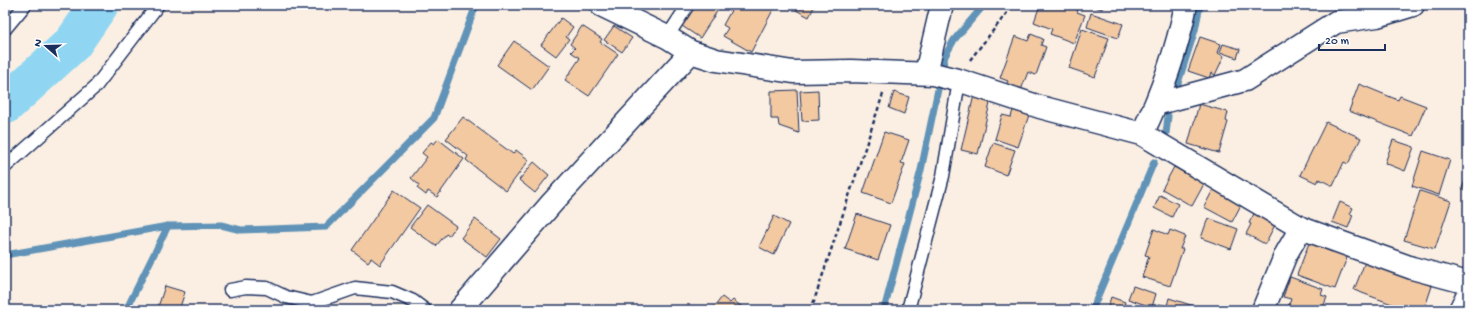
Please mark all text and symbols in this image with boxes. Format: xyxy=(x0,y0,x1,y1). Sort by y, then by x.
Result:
north arrow xyxy=(26,26,66,66)
scale bar xyxy=(1319,26,1385,52)
text: 20 m xyxy=(1325,35,1350,49)
text: N xyxy=(32,38,45,49)

